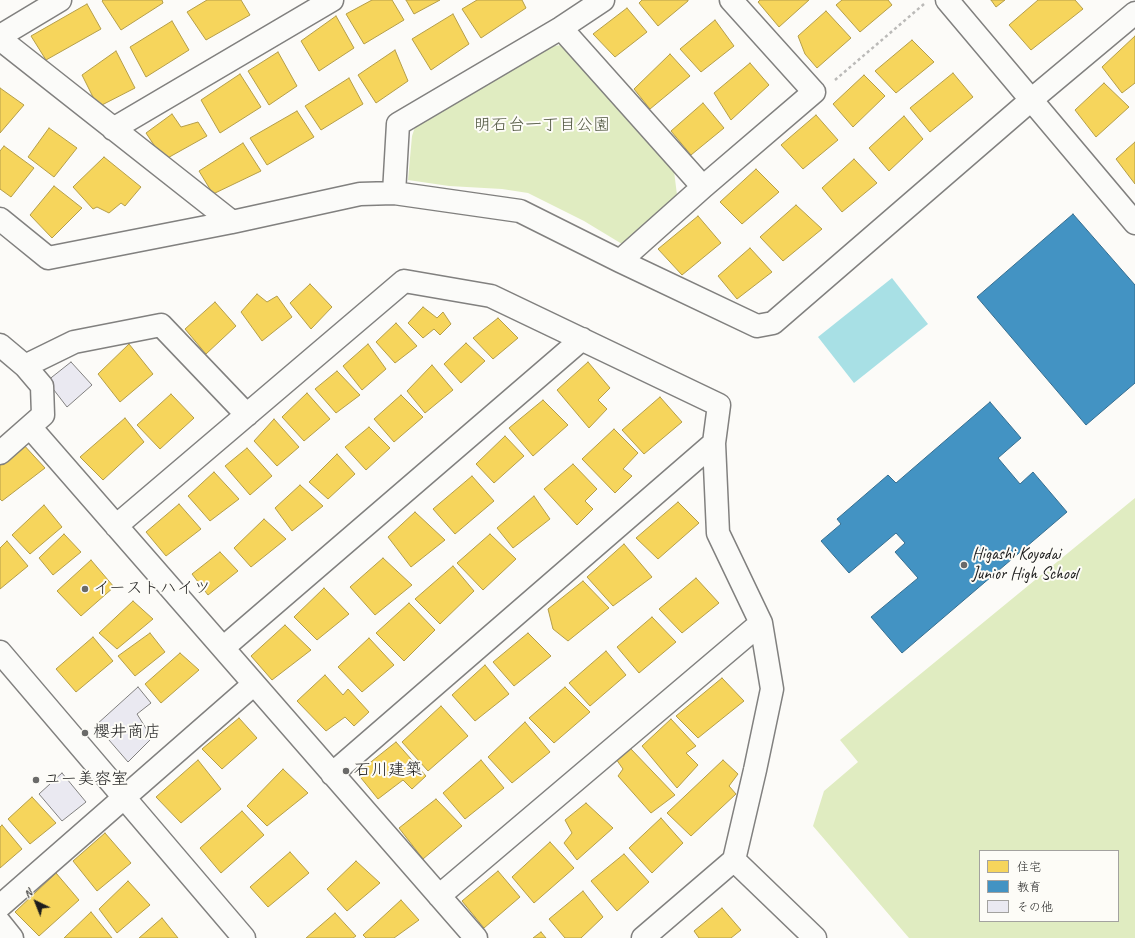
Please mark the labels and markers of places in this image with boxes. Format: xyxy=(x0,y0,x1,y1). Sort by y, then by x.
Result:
place label: Higashi Koyodai Junior High School xyxy=(972,545,1078,585)
marker: Higashi Koyodai Junior High School xyxy=(959,560,969,570)
place label: イーストハイツ xyxy=(93,579,211,599)
marker: イーストハイツ xyxy=(80,584,90,594)
place label: 櫻井商店 xyxy=(93,723,161,743)
marker: 櫻井商店 xyxy=(80,728,90,738)
place label: 石川建築 xyxy=(354,761,422,781)
marker: 石川建築 xyxy=(341,766,351,776)
place label: ユー美容室 xyxy=(44,770,128,790)
marker: ユー美容室 xyxy=(31,775,41,785)

